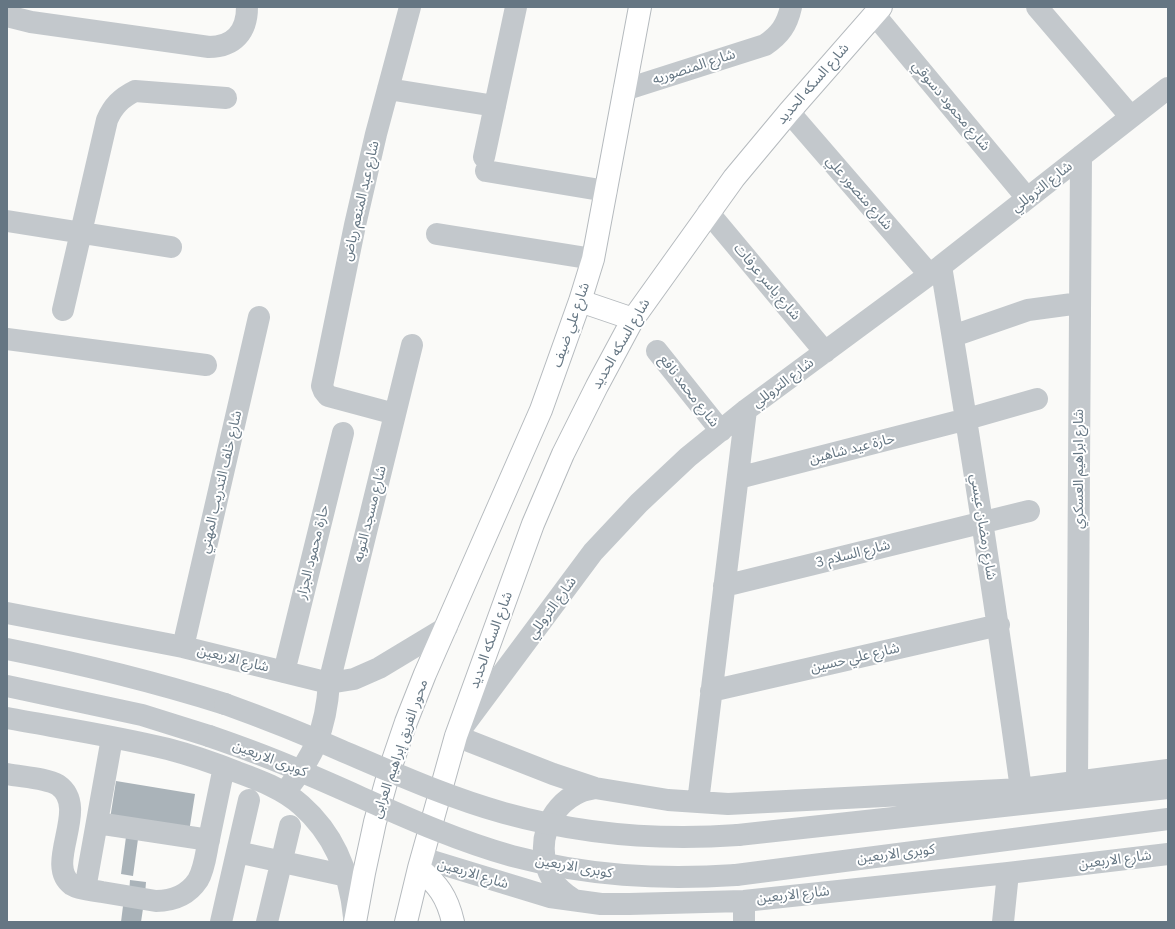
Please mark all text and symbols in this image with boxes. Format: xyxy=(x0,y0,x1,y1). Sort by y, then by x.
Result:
street label: شارع السكه الحديد xyxy=(773,40,853,128)
street label: شارع المنصوريه xyxy=(650,46,738,88)
street label: شارع محمود دسوقي xyxy=(908,58,994,154)
street label: شارع عبد المنعم رياض xyxy=(339,139,383,263)
street label: شارع منصور علي xyxy=(822,153,896,233)
street label: شارع التروللي xyxy=(1008,158,1076,216)
street label: شارع ياسر عرفات xyxy=(730,240,804,324)
street label: شارع علي ضيف xyxy=(549,280,593,370)
street label: شارع السكه الحديد xyxy=(588,296,654,392)
street label: شارع محمد نافع xyxy=(656,351,722,431)
street label: شارع التروللي xyxy=(749,354,817,412)
street label: شارع خلف التدريب المهني xyxy=(196,409,246,555)
street label: شارع ابراهيم العسكري xyxy=(1071,409,1087,529)
street label: حارة عيد شاهين xyxy=(808,430,896,468)
street label: شارع مسجد التوبه xyxy=(350,464,390,564)
street label: شارع رمضان عيسي xyxy=(966,473,1000,581)
street label: حارة محمود الجزار xyxy=(293,503,333,601)
street label: شارع السلام 3 xyxy=(814,537,892,571)
street label: شارع التروللي xyxy=(524,574,580,642)
street label: شارع السكه الحديد xyxy=(466,589,516,691)
street label: شارع علي حسين xyxy=(809,640,901,676)
street label: شارع الاربعين xyxy=(195,642,271,676)
street label: محور الفريق إبراهيم العرابى xyxy=(368,677,432,821)
street label: كوبرى الاربعين xyxy=(230,737,310,781)
street label: كوبرى الاربعين xyxy=(856,841,936,867)
street label: شارع الاربعين xyxy=(1078,847,1152,873)
street label: كوبرى الاربعين xyxy=(534,852,614,882)
street label: شارع الاربعين xyxy=(436,855,510,893)
street label: شارع الاربعين xyxy=(756,883,830,907)

